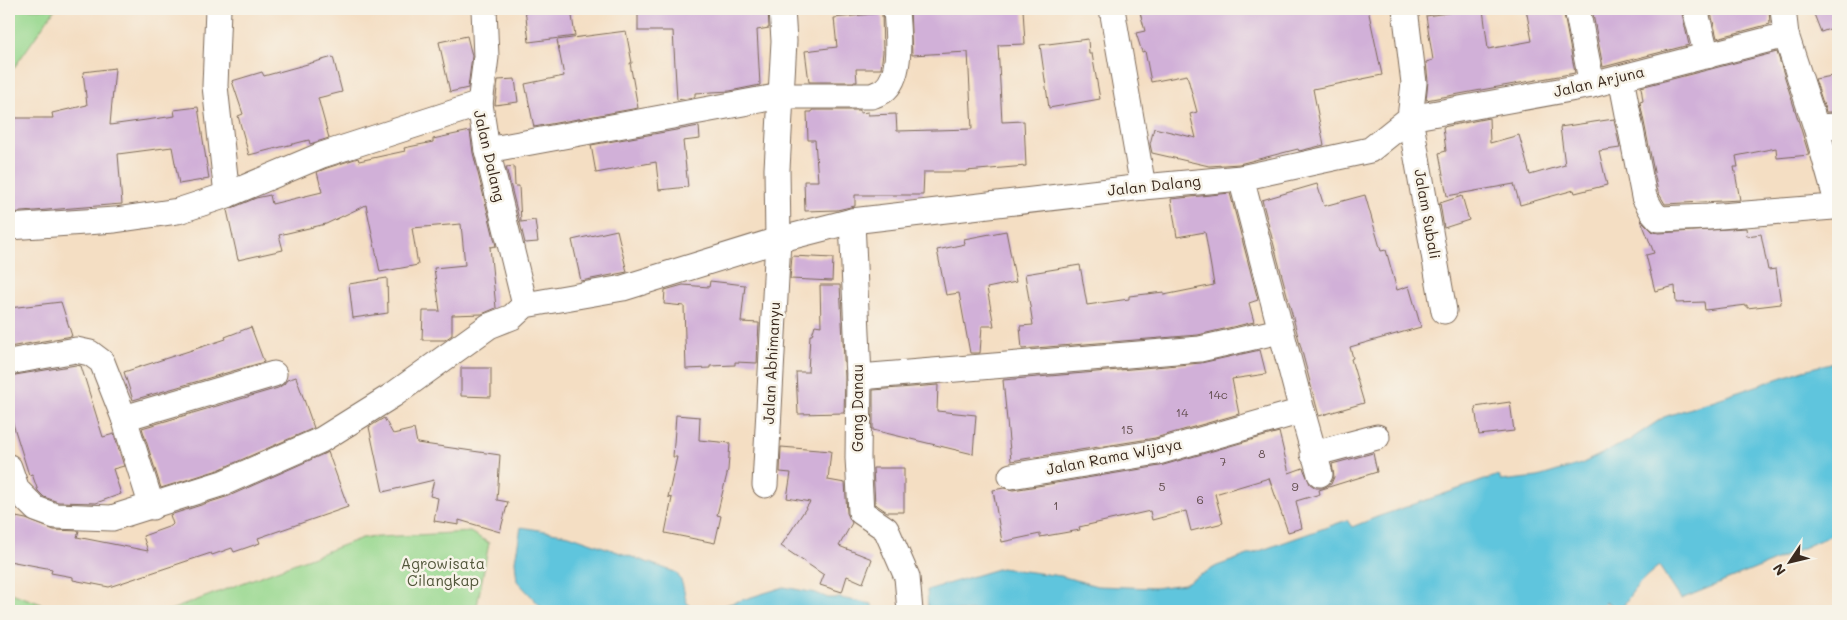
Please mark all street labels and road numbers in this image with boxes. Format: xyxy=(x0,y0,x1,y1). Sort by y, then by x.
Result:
street label: Jalan Arjuna xyxy=(1551,61,1646,101)
street label: Jalan Dalang xyxy=(470,108,510,204)
street label: Jalam Subali xyxy=(1410,167,1446,261)
street label: Jalan Dalang xyxy=(1106,170,1202,200)
street label: Jalan Abhimanyu xyxy=(758,301,784,425)
street label: Gang Danau xyxy=(847,364,867,452)
street label: Jalan Rama Wijaya xyxy=(1044,433,1184,479)

